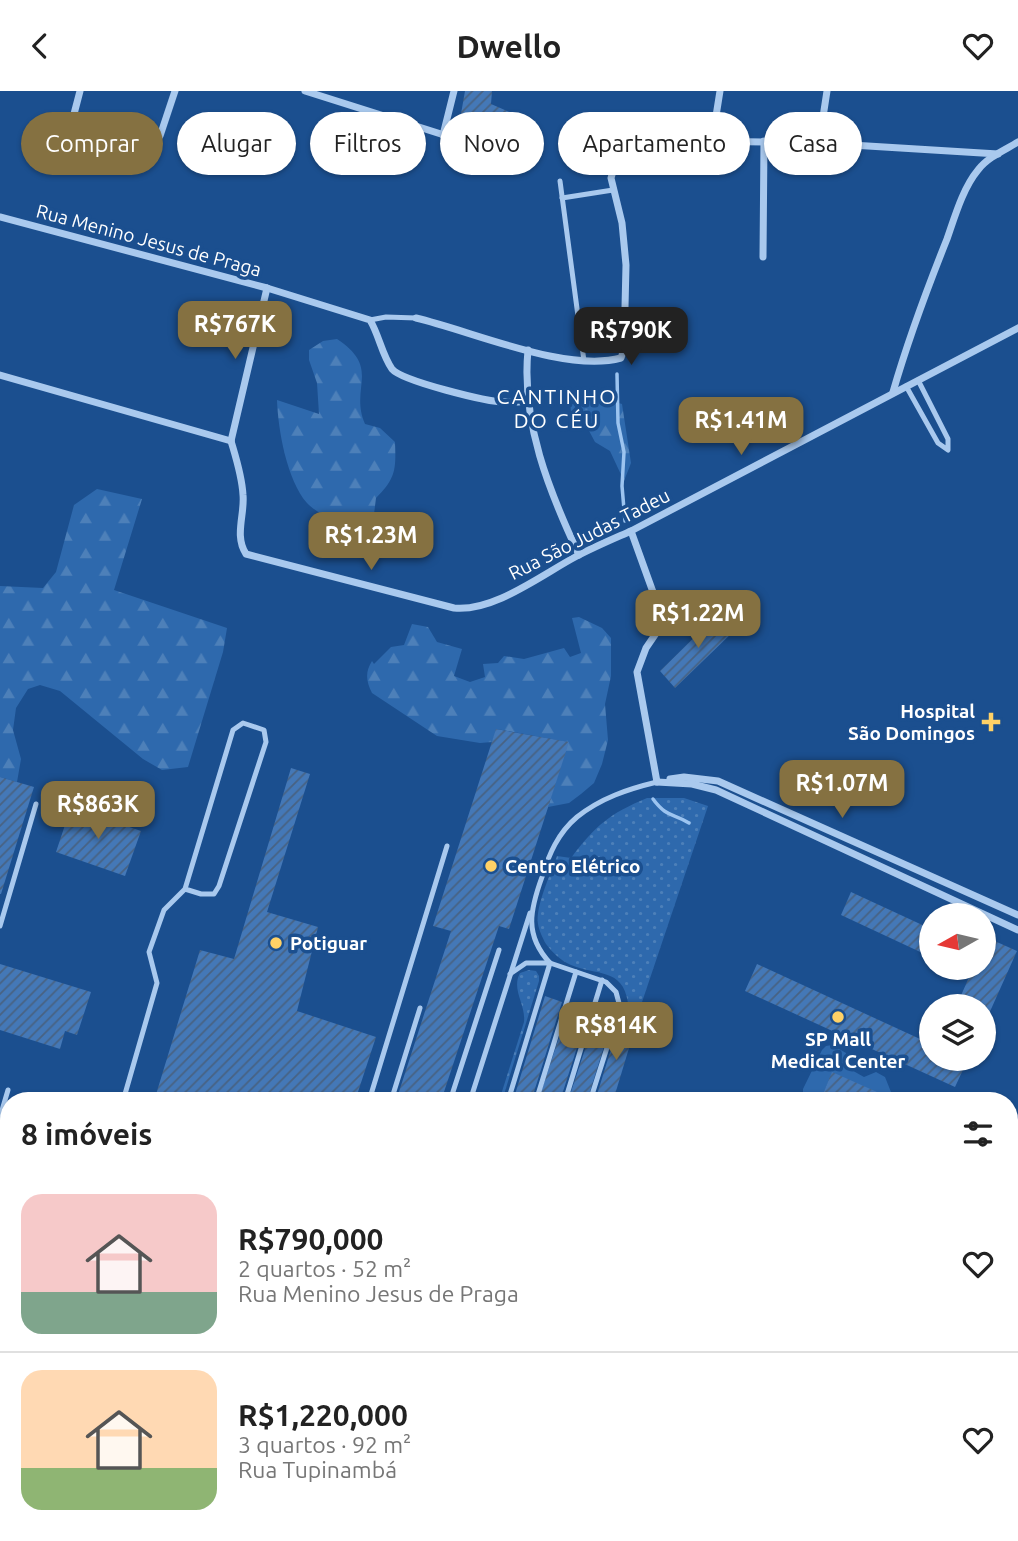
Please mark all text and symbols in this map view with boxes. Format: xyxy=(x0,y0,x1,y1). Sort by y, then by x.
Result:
icon: back xyxy=(21,27,59,65)
icon: heart xyxy=(959,27,997,65)
text: Dwello xyxy=(456,28,562,64)
chip: Comprar xyxy=(21,112,163,175)
chip: Alugar xyxy=(177,112,296,175)
chip: Filtros xyxy=(310,112,426,175)
chip: Novo xyxy=(440,112,544,175)
chip: Apartamento xyxy=(558,112,750,175)
chip: Casa xyxy=(764,112,862,175)
street label: Rua Menino Jesus de Praga xyxy=(34,199,264,281)
pin: R$767K xyxy=(178,301,292,361)
pin: R$790K xyxy=(574,307,688,367)
text: R$767K xyxy=(194,311,276,336)
text: R$790K xyxy=(590,317,672,342)
district label: CANTINHO DO CÉU xyxy=(497,384,617,432)
pin: R$1.41M xyxy=(676,397,806,457)
text: R$1.41M xyxy=(694,407,788,432)
street label: Rua São Judas Tadeu xyxy=(505,484,673,584)
pin: R$1.23M xyxy=(306,512,436,572)
text: R$1.23M xyxy=(324,522,418,547)
pin: R$1.22M xyxy=(633,591,763,650)
text: R$1.22M xyxy=(651,600,745,625)
place label: Hospital São Domingos xyxy=(848,700,975,744)
marker: Hospital São Domingos xyxy=(981,712,1001,732)
pin: R$1.07M xyxy=(777,761,907,820)
text: R$1.07M xyxy=(795,770,889,795)
pin: R$863K xyxy=(41,781,155,841)
text: R$863K xyxy=(57,791,139,816)
place label: Centro Elétrico xyxy=(505,855,641,877)
marker: Centro Elétrico xyxy=(483,858,499,874)
north arrow xyxy=(919,903,996,980)
map controls xyxy=(919,903,996,1071)
place label: Potiguar xyxy=(290,932,367,954)
marker: Potiguar xyxy=(268,935,284,951)
button: layers xyxy=(919,994,996,1071)
pin: R$814K xyxy=(559,1003,673,1062)
marker: SP Mall Medical Center xyxy=(830,1009,846,1025)
text: R$814K xyxy=(575,1012,657,1037)
place label: SP Mall Medical Center xyxy=(771,1028,906,1072)
icon: filters xyxy=(959,1115,997,1153)
text: 8 imóveis xyxy=(21,1117,152,1151)
icon: home xyxy=(77,1222,161,1306)
text: R$790,000 xyxy=(238,1222,384,1256)
icon: heart xyxy=(959,1245,997,1283)
text: 2 quartos · 52 m² xyxy=(238,1256,411,1281)
text: Rua Menino Jesus de Praga xyxy=(238,1281,519,1306)
icon: home xyxy=(77,1398,161,1482)
text: R$1,220,000 xyxy=(238,1398,408,1432)
icon: heart xyxy=(959,1421,997,1459)
text: 3 quartos · 92 m² xyxy=(238,1432,411,1457)
text: Rua Tupinambá xyxy=(238,1457,397,1482)

